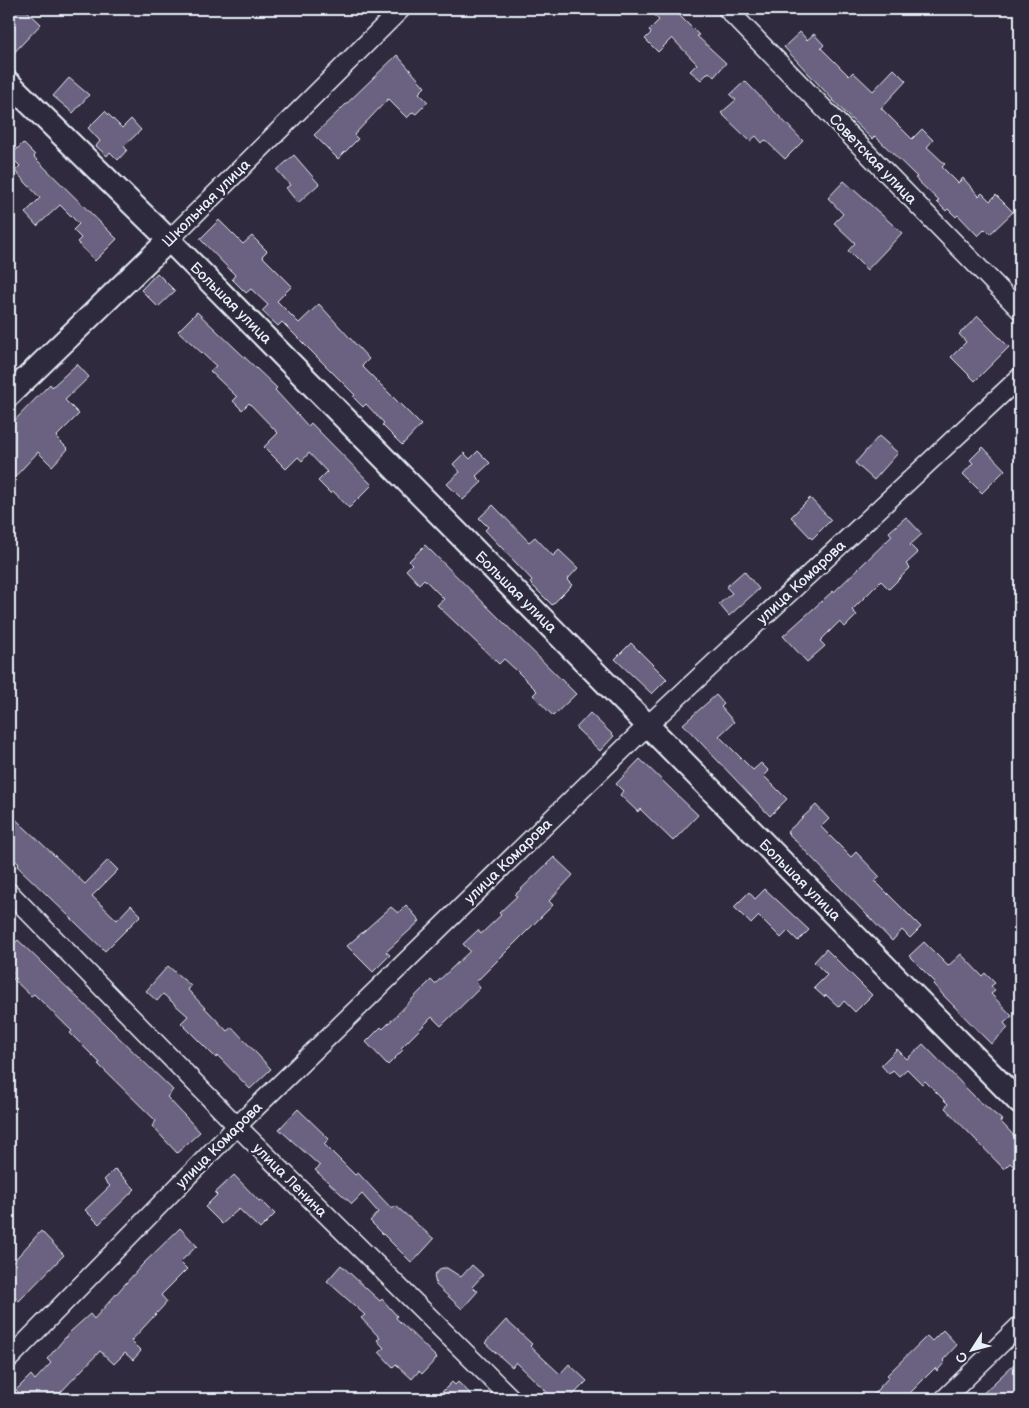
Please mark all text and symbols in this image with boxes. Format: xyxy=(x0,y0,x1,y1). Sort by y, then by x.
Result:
street label: Советская улица xyxy=(825,110,921,209)
street label: Школьная улица xyxy=(158,155,255,251)
street label: Большая улица xyxy=(186,258,276,348)
street label: улица Комарова xyxy=(753,536,850,628)
street label: Большая улица xyxy=(471,547,561,637)
street label: улица Комарова xyxy=(460,815,556,908)
street label: Большая улица xyxy=(755,835,845,925)
street label: улица Комарова xyxy=(172,1098,267,1193)
street label: улица Ленина xyxy=(248,1139,331,1222)
north arrow xyxy=(946,1326,996,1376)
text: С xyxy=(952,1348,972,1366)

